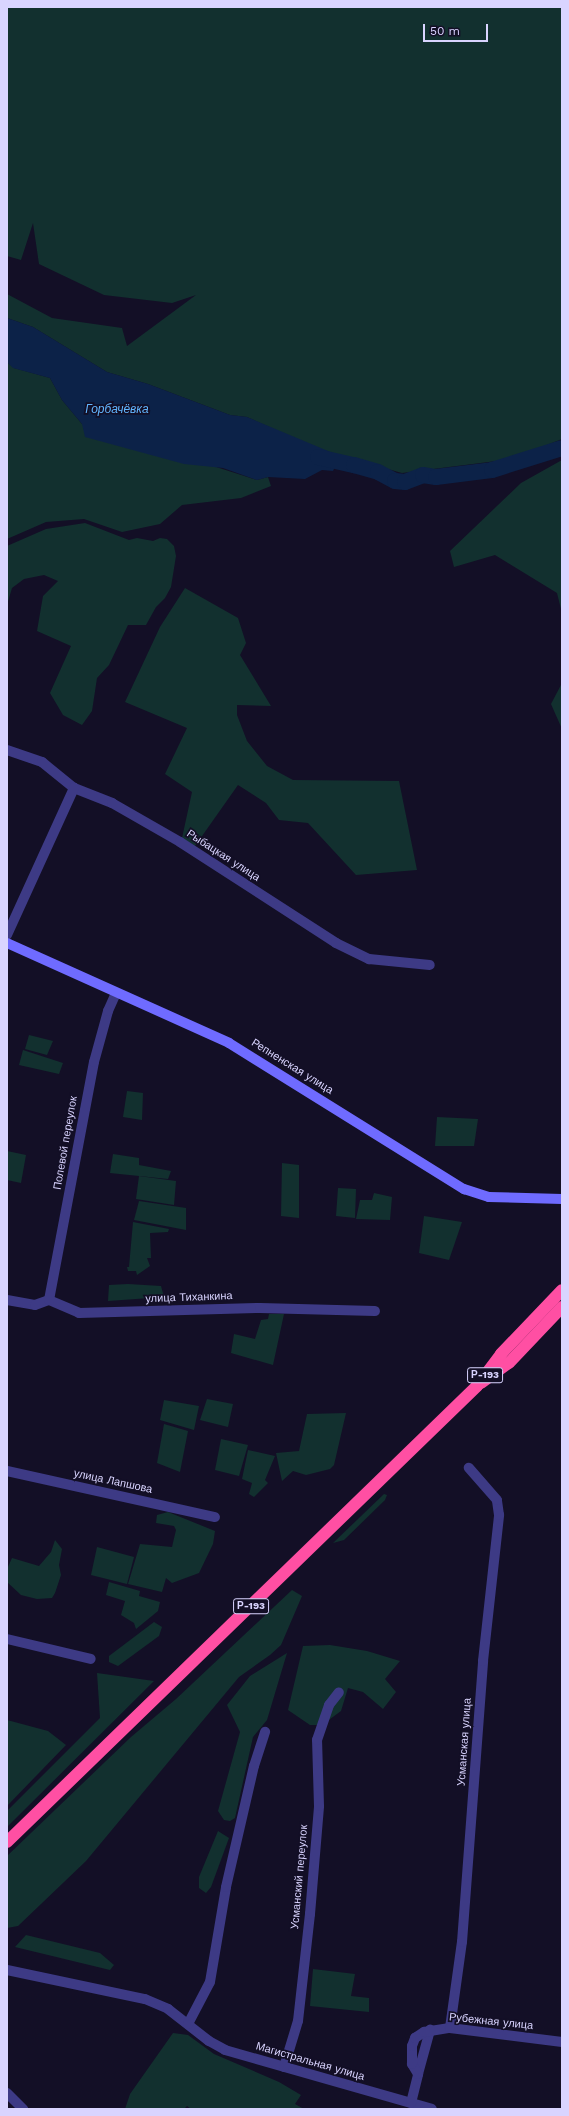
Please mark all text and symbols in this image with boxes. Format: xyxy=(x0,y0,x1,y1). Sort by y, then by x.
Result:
scale bar xyxy=(425,16,490,42)
text: 50 m xyxy=(430,24,460,38)
water label: Горбачёвка xyxy=(85,403,149,417)
street label: Рыбацкая улица xyxy=(184,827,262,885)
street label: Репненская улица xyxy=(249,1037,335,1097)
street label: Полевой переулок xyxy=(51,1095,81,1191)
street label: улица Тиханкина xyxy=(145,1290,233,1306)
road number: Р-193 xyxy=(467,1367,503,1383)
street label: улица Лапшова xyxy=(72,1467,154,1497)
road number: Р-193 xyxy=(233,1598,269,1614)
street label: Усманская улица xyxy=(455,1698,475,1786)
street label: Усманский переулок xyxy=(289,1824,311,1930)
street label: Рубежная улица xyxy=(448,2011,534,2033)
street label: Магистральная улица xyxy=(254,2040,366,2084)

